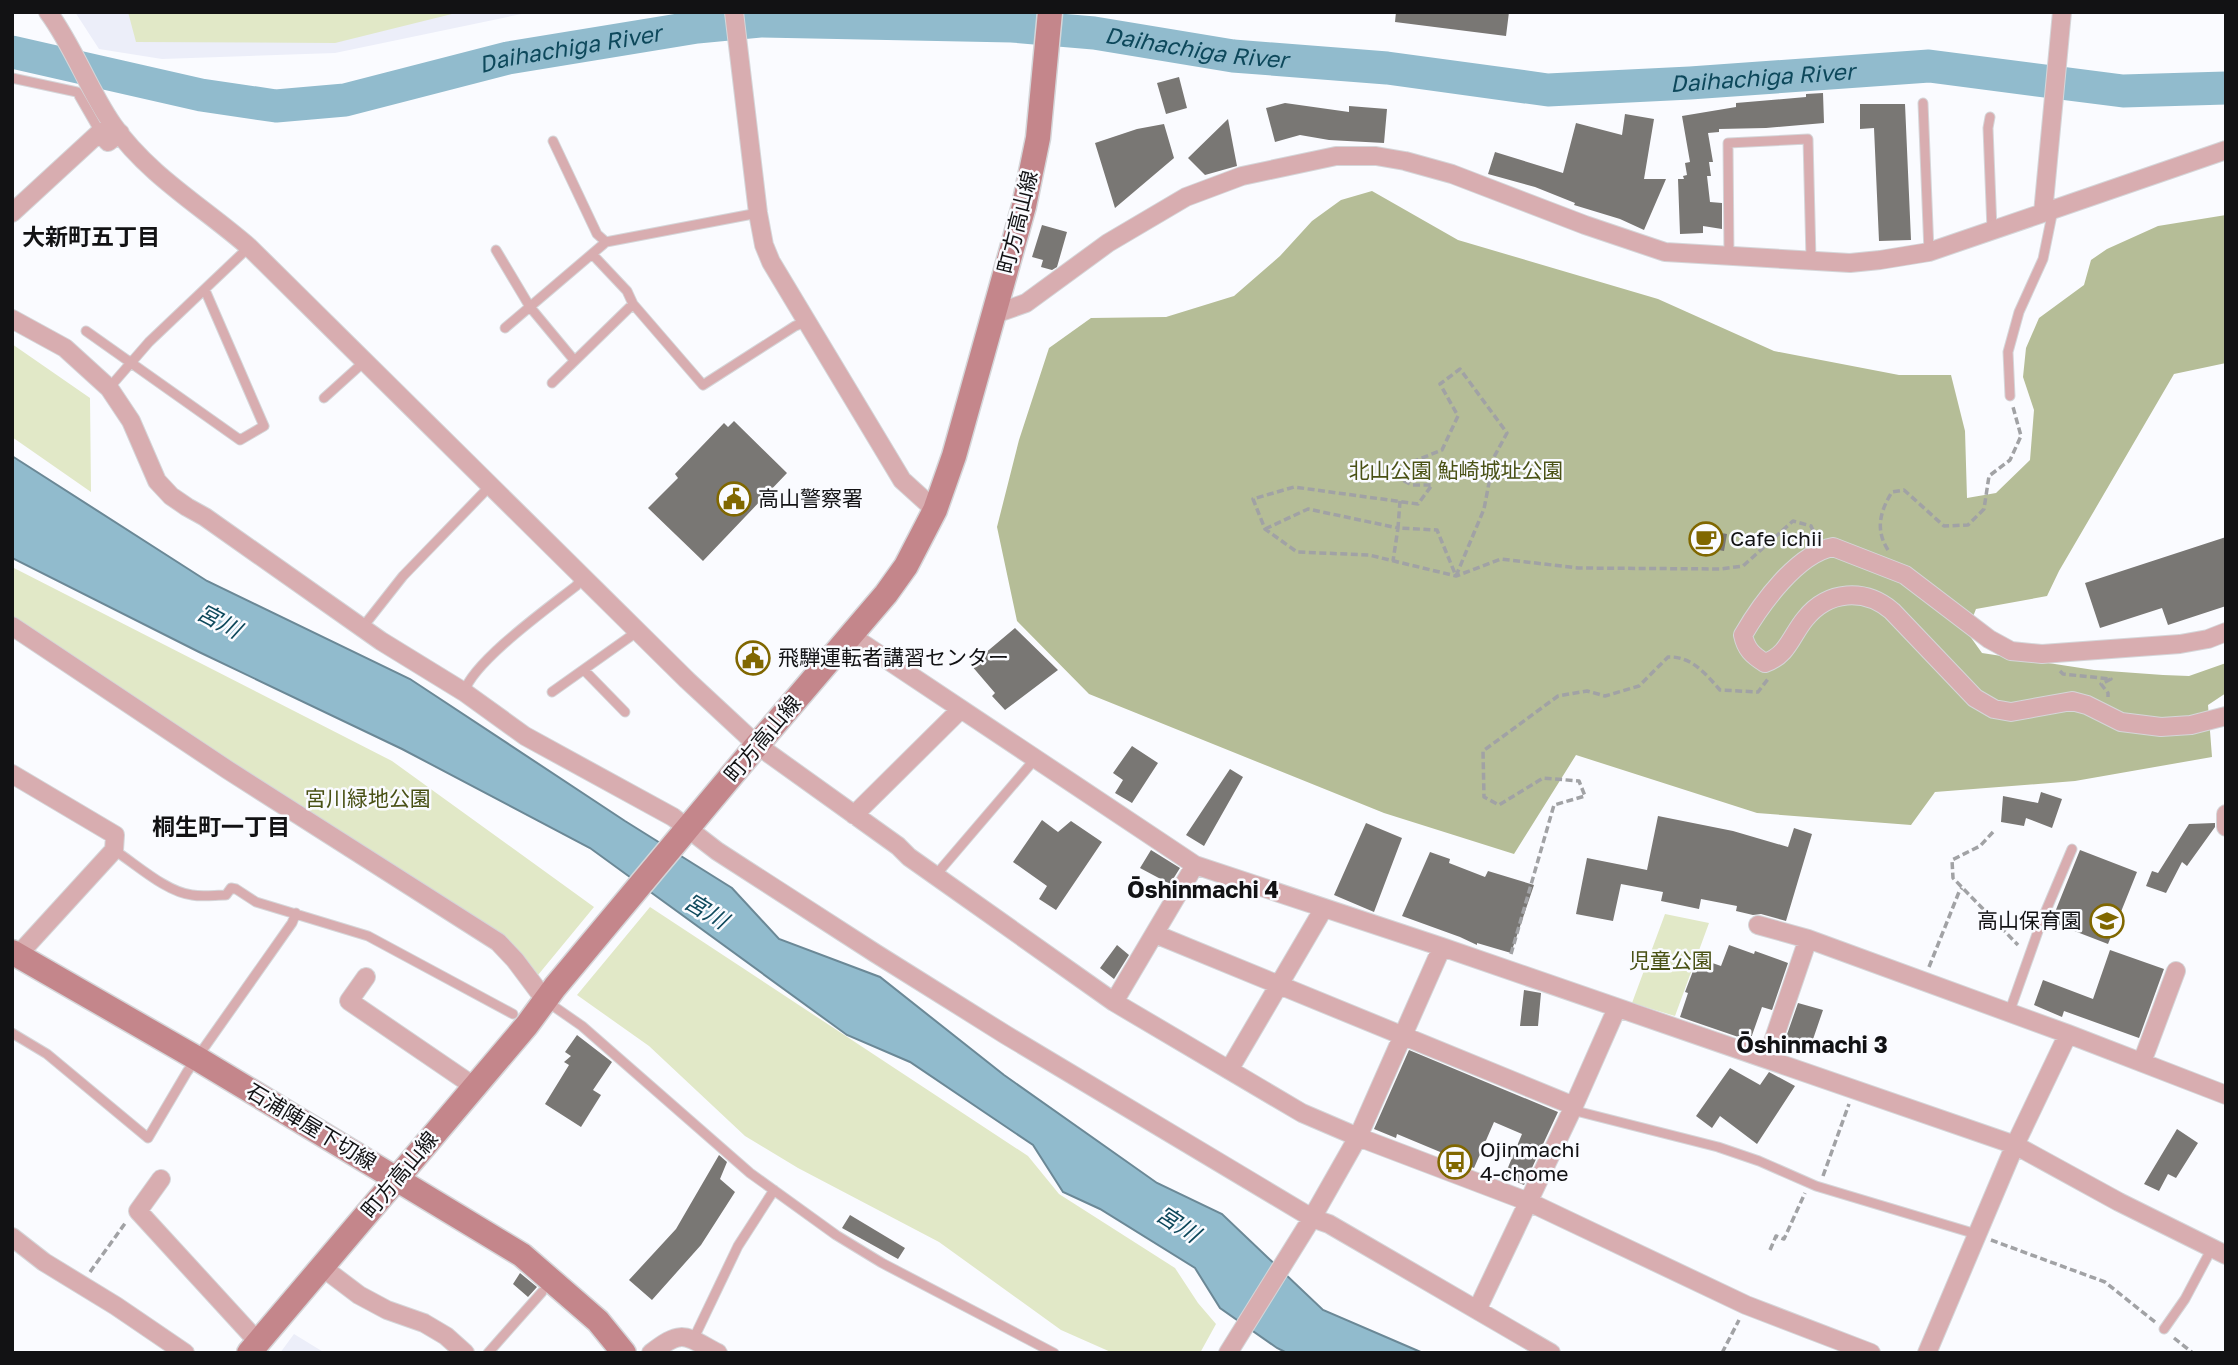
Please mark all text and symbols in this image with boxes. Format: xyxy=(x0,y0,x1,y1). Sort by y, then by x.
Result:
water label: Daihachiga River xyxy=(476,18,666,78)
water label: Daihachiga River xyxy=(1103,20,1292,73)
water label: Daihachiga River xyxy=(1669,56,1859,97)
street label: 町方高山線 xyxy=(992,168,1042,276)
district label: 大新町五丁目 xyxy=(22,222,160,250)
park label: 北山公園 鮎崎城址公園 xyxy=(1348,457,1564,483)
public building icon: 高山警察署 xyxy=(715,480,753,518)
place label: 高山警察署 xyxy=(758,485,863,511)
cafe icon: Cafe ichii xyxy=(1687,520,1725,558)
place label: Cafe ichii xyxy=(1730,525,1822,551)
water label: 宮川 xyxy=(193,597,249,645)
public building icon: 飛騨運転者講習センター xyxy=(734,639,772,677)
place label: 飛騨運転者講習センター xyxy=(778,644,1009,670)
street label: 町方高山線 xyxy=(719,690,806,787)
park label: 宮川緑地公園 xyxy=(305,785,431,811)
district label: 桐生町一丁目 xyxy=(152,812,290,840)
district label: Ōshinmachi 4 xyxy=(1127,875,1279,903)
water label: 宮川 xyxy=(680,886,736,936)
school or university icon: 高山保育園 xyxy=(2088,902,2126,940)
place label: 高山保育園 xyxy=(1977,907,2082,933)
park label: 児童公園 xyxy=(1629,947,1713,973)
district label: Ōshinmachi 3 xyxy=(1736,1030,1888,1058)
street label: 石浦陣屋下切線 xyxy=(242,1077,381,1175)
street label: 町方高山線 xyxy=(356,1126,443,1223)
place label: Ojinmachi 4-chome xyxy=(1480,1136,1580,1186)
bus stop icon: Ojinmachi 4-chome xyxy=(1436,1143,1474,1181)
water label: 宮川 xyxy=(1152,1199,1208,1249)

